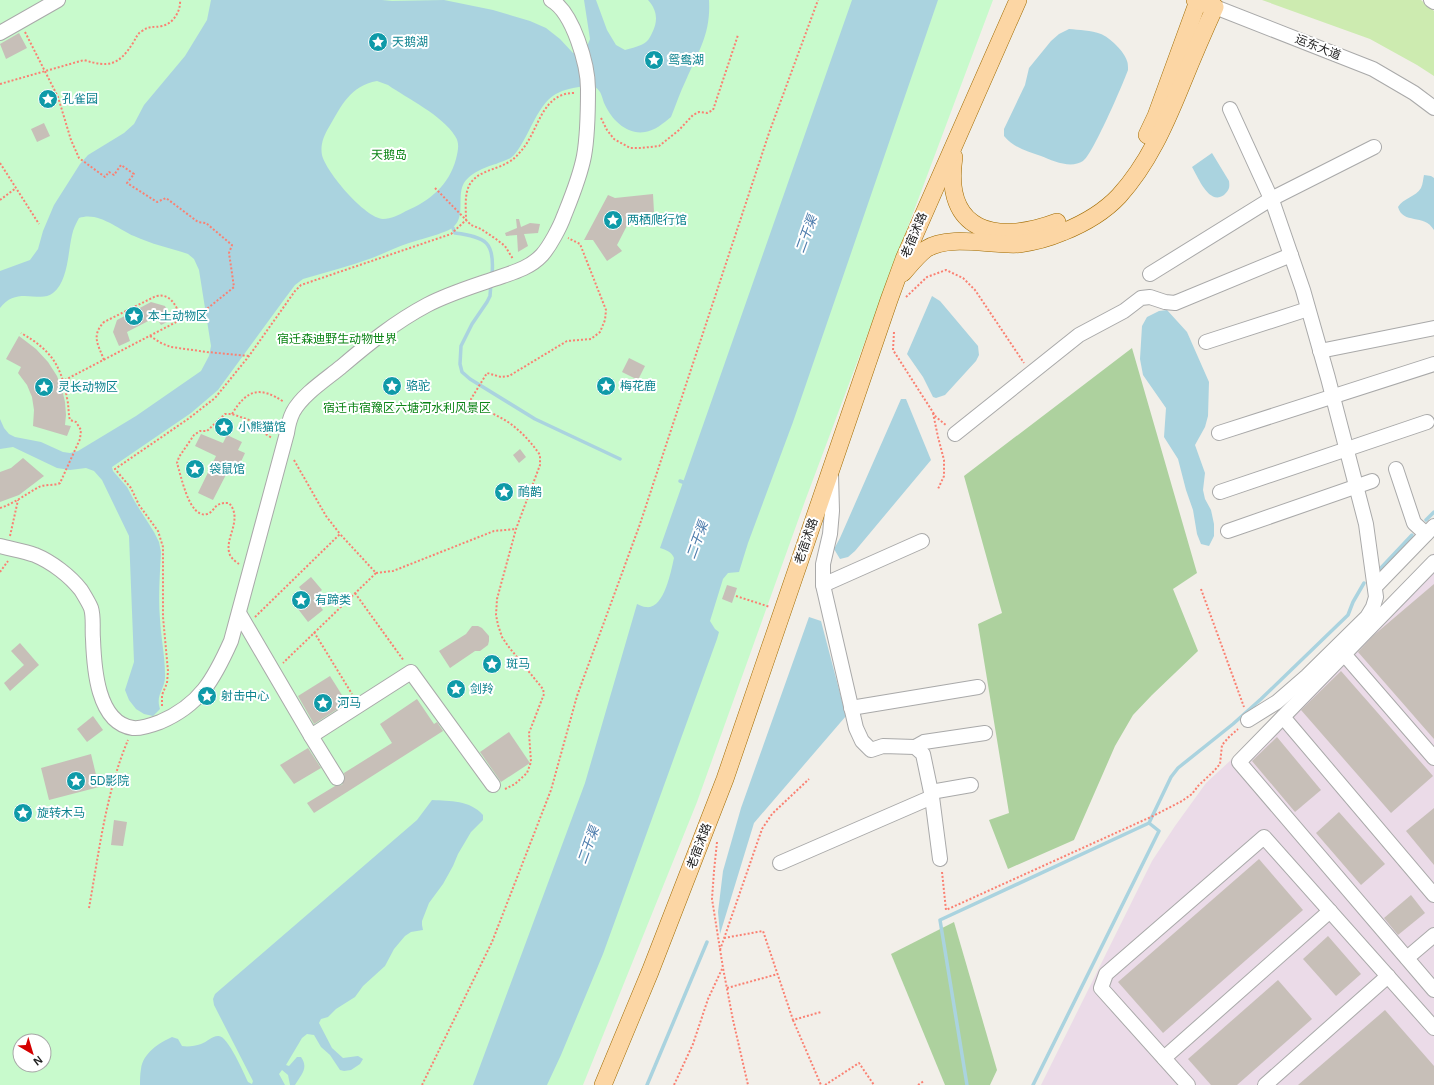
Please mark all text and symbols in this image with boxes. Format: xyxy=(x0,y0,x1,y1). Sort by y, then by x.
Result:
place icon: 天鹅湖 xyxy=(367,31,389,53)
street label: 运东大道 xyxy=(1293,32,1343,62)
place label: 天鹅湖 xyxy=(392,35,428,49)
place icon: 鸳鸯湖 xyxy=(643,49,665,71)
place label: 鸳鸯湖 xyxy=(668,53,704,67)
place icon: 孔雀园 xyxy=(37,88,59,110)
place label: 孔雀园 xyxy=(62,92,98,106)
park label: 天鹅岛 xyxy=(371,148,407,162)
place icon: 两栖爬行馆 xyxy=(602,209,624,231)
street label: 老宿沭路 xyxy=(898,210,930,260)
water label: 二干渠 xyxy=(792,211,820,255)
place label: 两栖爬行馆 xyxy=(627,213,687,227)
place icon: 本土动物区 xyxy=(123,305,145,327)
place label: 本土动物区 xyxy=(148,309,208,323)
park label: 宿迁森迪野生动物世界 xyxy=(277,332,397,346)
place icon: 骆驼 xyxy=(381,375,403,397)
place icon: 梅花鹿 xyxy=(595,375,617,397)
place icon: 灵长动物区 xyxy=(33,376,55,398)
place label: 骆驼 xyxy=(406,379,430,393)
place label: 梅花鹿 xyxy=(620,379,656,393)
place label: 灵长动物区 xyxy=(58,380,118,394)
park label: 宿迁市宿豫区六塘河水利风景区 xyxy=(323,401,491,415)
place icon: 小熊猫馆 xyxy=(213,416,235,438)
place label: 小熊猫馆 xyxy=(238,420,286,434)
place icon: 袋鼠馆 xyxy=(184,458,206,480)
place label: 袋鼠馆 xyxy=(209,462,245,476)
place icon: 鸸鹋 xyxy=(493,481,515,503)
place label: 鸸鹋 xyxy=(518,485,542,499)
street label: 老宿沭路 xyxy=(792,516,820,566)
water label: 二干渠 xyxy=(683,517,711,561)
place icon: 有蹄类 xyxy=(290,589,312,611)
place label: 有蹄类 xyxy=(315,593,351,607)
place icon: 斑马 xyxy=(481,653,503,675)
place label: 斑马 xyxy=(506,657,530,671)
place icon: 剑羚 xyxy=(445,678,467,700)
place label: 剑羚 xyxy=(470,682,494,696)
place icon: 射击中心 xyxy=(196,685,218,707)
place label: 射击中心 xyxy=(221,689,269,703)
place icon: 河马 xyxy=(312,692,334,714)
place label: 河马 xyxy=(337,696,361,710)
place icon: 5D影院 xyxy=(65,770,87,792)
place label: 5D影院 xyxy=(90,774,129,788)
place icon: 旋转木马 xyxy=(12,802,34,824)
place label: 旋转木马 xyxy=(37,806,85,820)
street label: 老宿沭路 xyxy=(684,821,714,871)
water label: 二干渠 xyxy=(574,822,602,866)
north arrow xyxy=(12,1033,52,1073)
text: N xyxy=(31,1054,45,1068)

